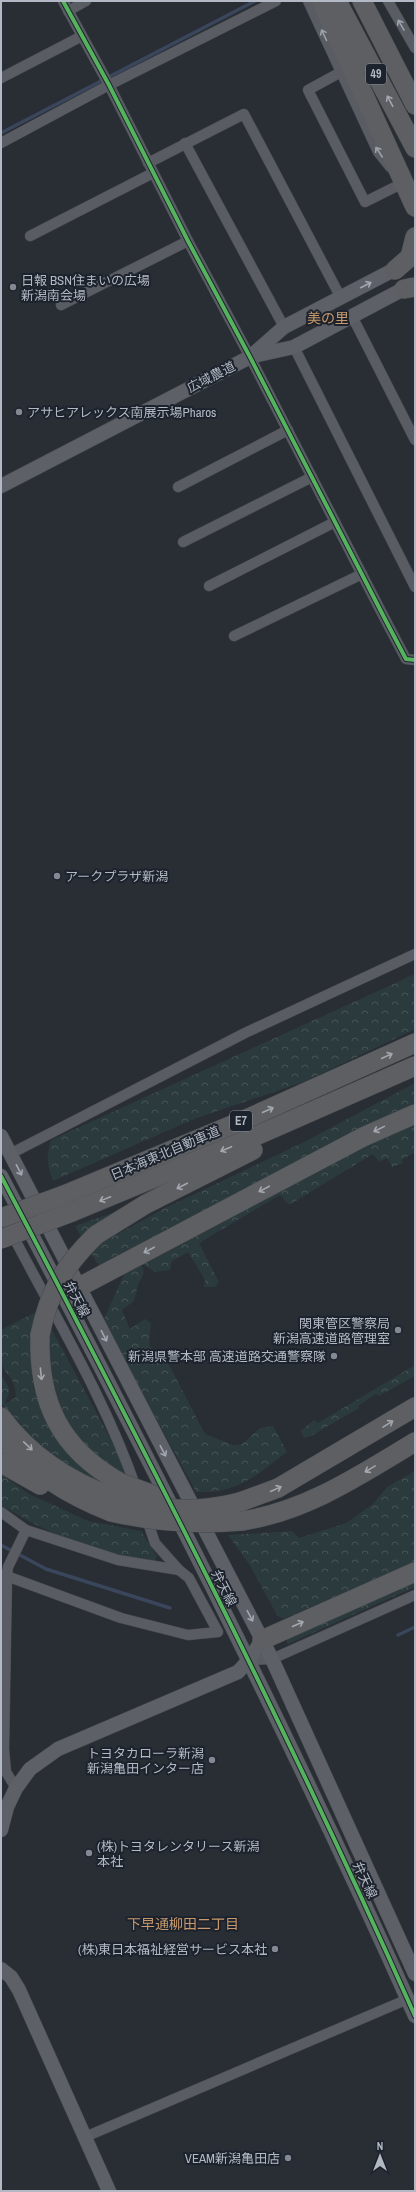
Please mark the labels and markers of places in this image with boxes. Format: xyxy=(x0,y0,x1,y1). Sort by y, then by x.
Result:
place label: 日報 BSN住まいの広場 新潟南会場 xyxy=(21,272,150,304)
marker: 日報 BSN住まいの広場 新潟南会場 xyxy=(8,282,18,292)
place label: アサヒアレックス南展示場Pharos xyxy=(27,404,216,421)
marker: アサヒアレックス南展示場Pharos xyxy=(14,407,24,417)
place label: アークプラザ新潟 xyxy=(65,868,168,885)
marker: アークプラザ新潟 xyxy=(52,871,62,881)
place label: 関東管区警察局 新潟高速道路管理室 xyxy=(273,1315,390,1347)
marker: 関東管区警察局 新潟高速道路管理室 xyxy=(393,1325,403,1335)
place label: 新潟県警本部 高速道路交通警察隊 xyxy=(128,1348,326,1365)
marker: 新潟県警本部 高速道路交通警察隊 xyxy=(329,1351,339,1361)
place label: トヨタカローラ新潟 新潟亀田インター店 xyxy=(87,1745,204,1777)
marker: トヨタカローラ新潟 新潟亀田インター店 xyxy=(207,1755,217,1765)
place label: (株)トヨタレンタリース新潟 本社 xyxy=(97,1838,259,1870)
marker: (株)トヨタレンタリース新潟 本社 xyxy=(84,1848,94,1858)
place label: (株)東日本福祉経営サービス本社 xyxy=(78,1941,267,1958)
marker: (株)東日本福祉経営サービス本社 xyxy=(270,1944,280,1954)
place label: VEAM新潟亀田店 xyxy=(185,2150,280,2167)
marker: VEAM新潟亀田店 xyxy=(283,2153,293,2163)

